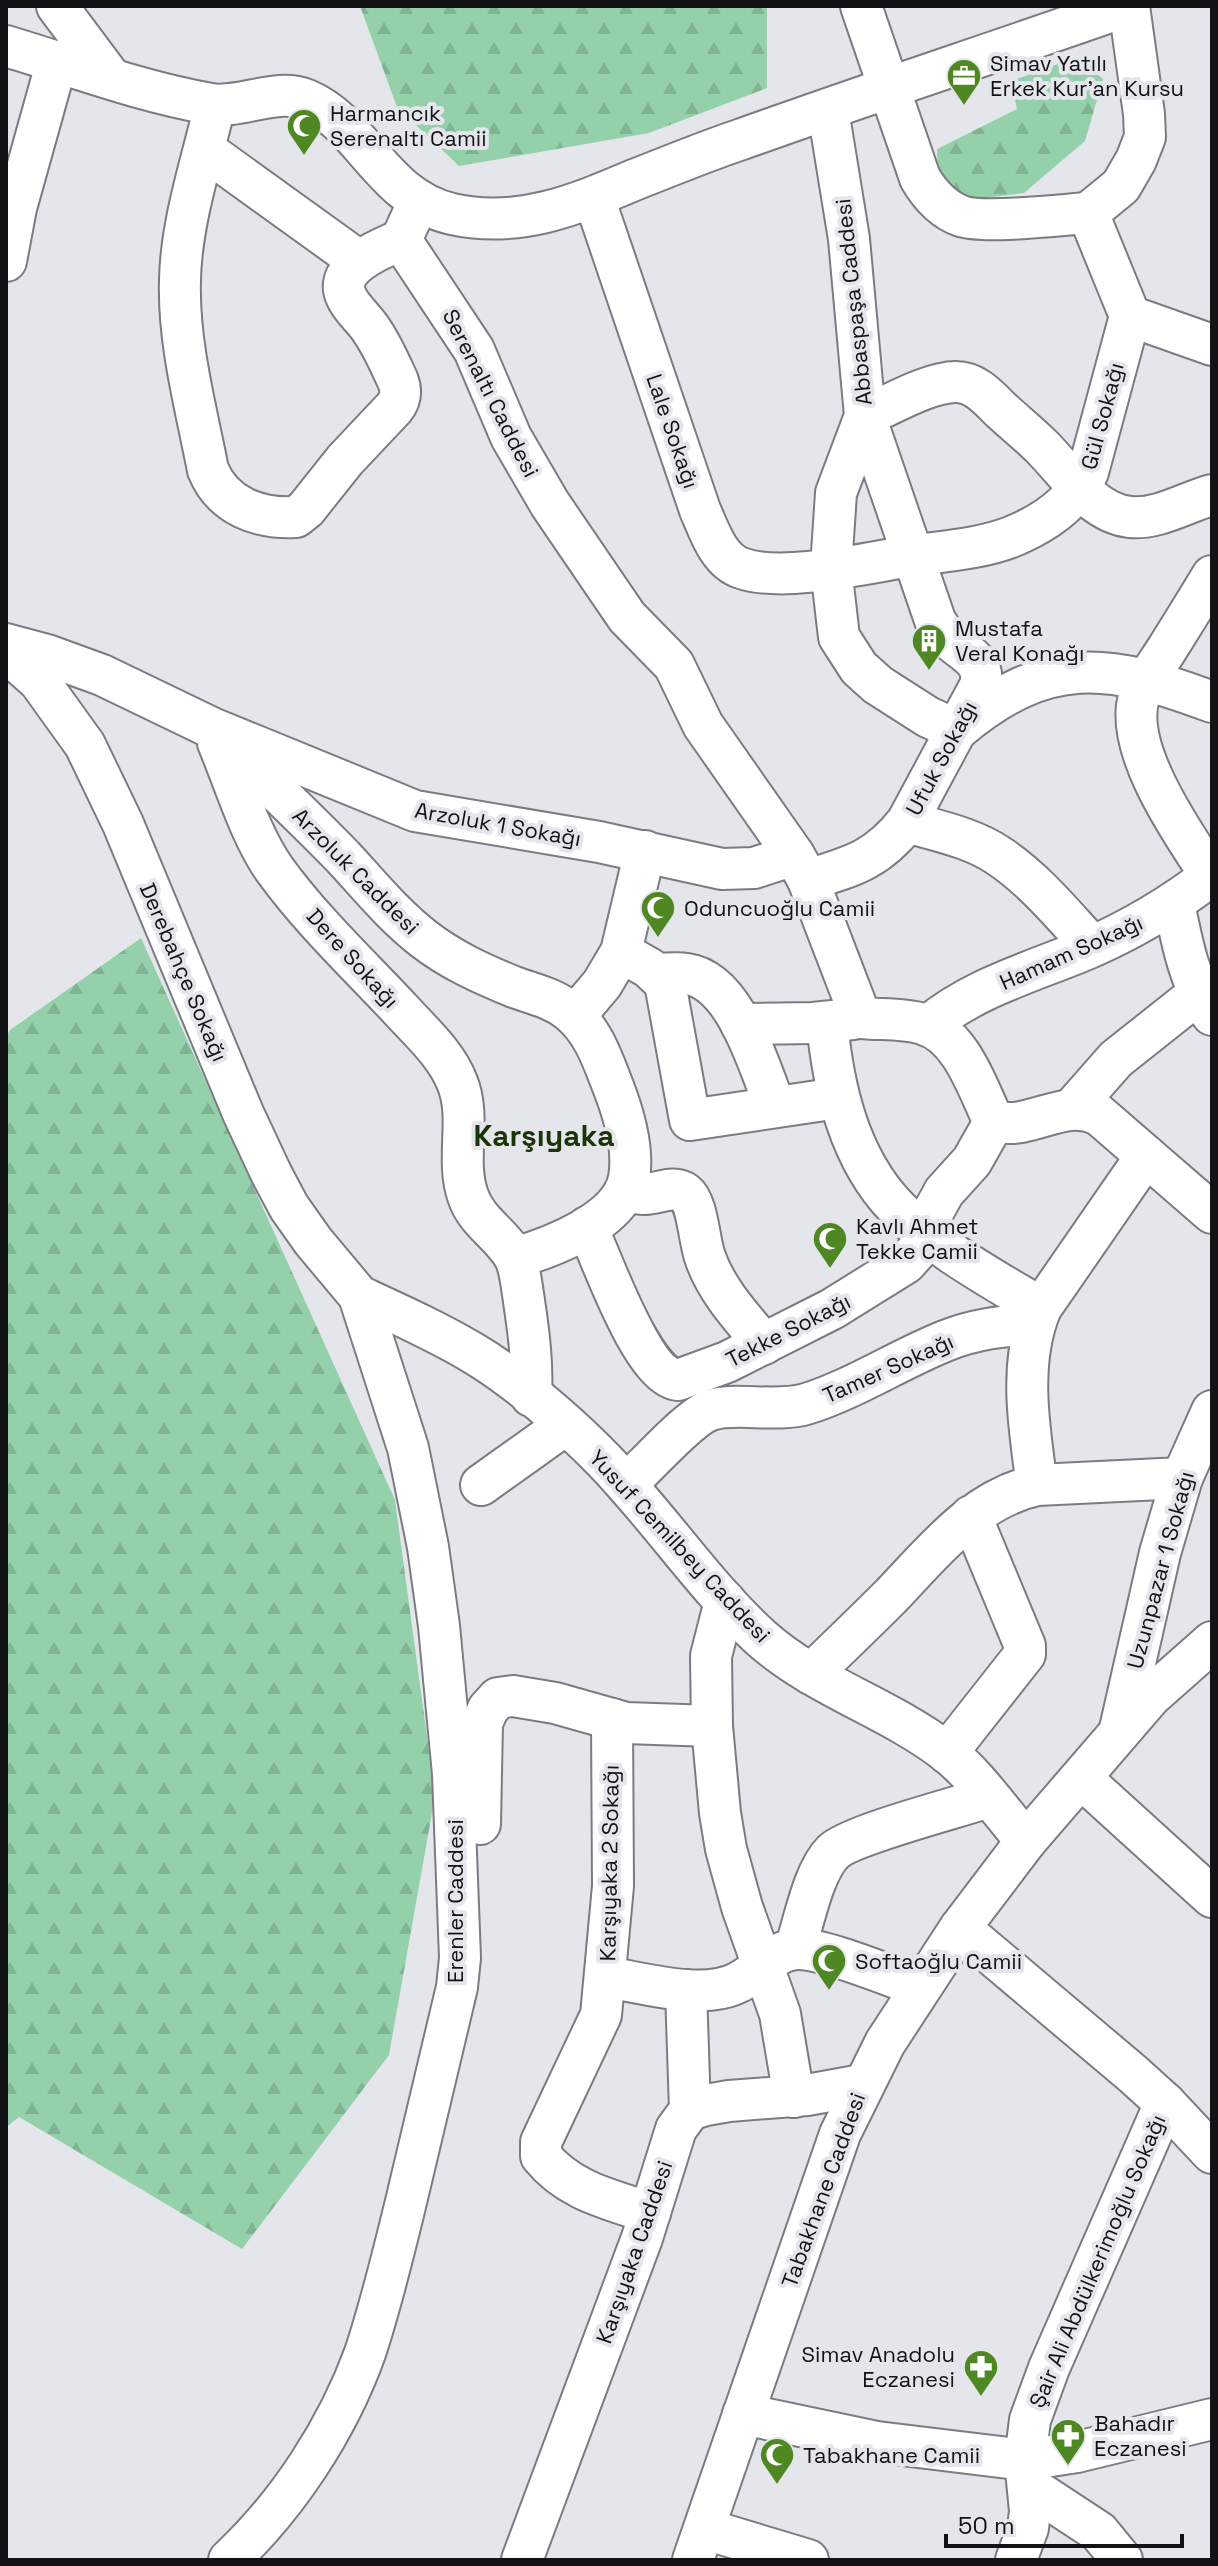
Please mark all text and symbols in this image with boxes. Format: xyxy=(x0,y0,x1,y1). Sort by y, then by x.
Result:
place label: Simav Yatılı Erkek Kur'an Kursu xyxy=(990,49,1184,102)
office icon: Simav Yatılı Erkek Kur'an Kursu xyxy=(945,57,983,107)
place label: Harmancık Serenaltı Camii xyxy=(330,99,487,152)
mosque icon: Harmancık Serenaltı Camii xyxy=(285,107,323,157)
street label: Abbaspaşa Caddesi xyxy=(828,197,878,407)
street label: Serenaltı Caddesi xyxy=(437,304,545,482)
street label: Gül Sokağı xyxy=(1074,359,1130,473)
street label: Lale Sokağı xyxy=(640,370,706,492)
place label: Mustafa Veral Konağı xyxy=(955,614,1084,667)
building icon: Mustafa Veral Konağı xyxy=(910,622,948,672)
street label: Ufuk Sokağı xyxy=(899,696,983,820)
street label: Arzoluk 1 Sokağı xyxy=(413,796,583,852)
street label: Arzoluk Caddesi xyxy=(287,802,425,940)
street label: Derebahçe Sokağı xyxy=(134,879,234,1065)
mosque icon: Oduncuoğlu Camii xyxy=(639,889,677,939)
place label: Oduncuoğlu Camii xyxy=(684,894,875,922)
street label: Dere Sokağı xyxy=(301,902,405,1014)
street label: Hamam Sokağı xyxy=(995,908,1147,996)
district label: Karşıyaka xyxy=(473,1116,615,1155)
place label: Kavlı Ahmet Tekke Camii xyxy=(856,1212,978,1265)
mosque icon: Kavlı Ahmet Tekke Camii xyxy=(811,1220,849,1270)
street label: Tekke Sokağı xyxy=(721,1287,855,1373)
street label: Tamer Sokağı xyxy=(818,1327,958,1409)
street label: Yusuf Cemilbey Caddesi xyxy=(583,1444,777,1648)
street label: Uzunpazar 1 Sokağı xyxy=(1120,1468,1200,1672)
street label: Karşıyaka 2 Sokağı xyxy=(593,1764,625,1962)
street label: Erenler Caddesi xyxy=(441,1819,469,1983)
mosque icon: Softaoğlu Camii xyxy=(810,1942,848,1992)
place label: Softaoğlu Camii xyxy=(855,1947,1022,1975)
street label: Tabakhane Caddesi xyxy=(775,2089,871,2291)
street label: Şair Ali Abdülkerimoğlu Sokağı xyxy=(1022,2110,1172,2412)
street label: Karşıyaka Caddesi xyxy=(590,2157,678,2347)
place label: Simav Anadolu Eczanesi xyxy=(802,2340,955,2393)
pharmacy icon: Simav Anadolu Eczanesi xyxy=(962,2348,1000,2398)
place label: Bahadır Eczanesi xyxy=(1094,2409,1187,2462)
pharmacy icon: Bahadır Eczanesi xyxy=(1049,2417,1087,2467)
mosque icon: Tabakhane Camii xyxy=(758,2436,796,2486)
place label: Tabakhane Camii xyxy=(803,2441,980,2469)
scale bar xyxy=(946,2498,1182,2548)
text: 50 m xyxy=(958,2510,1015,2541)

